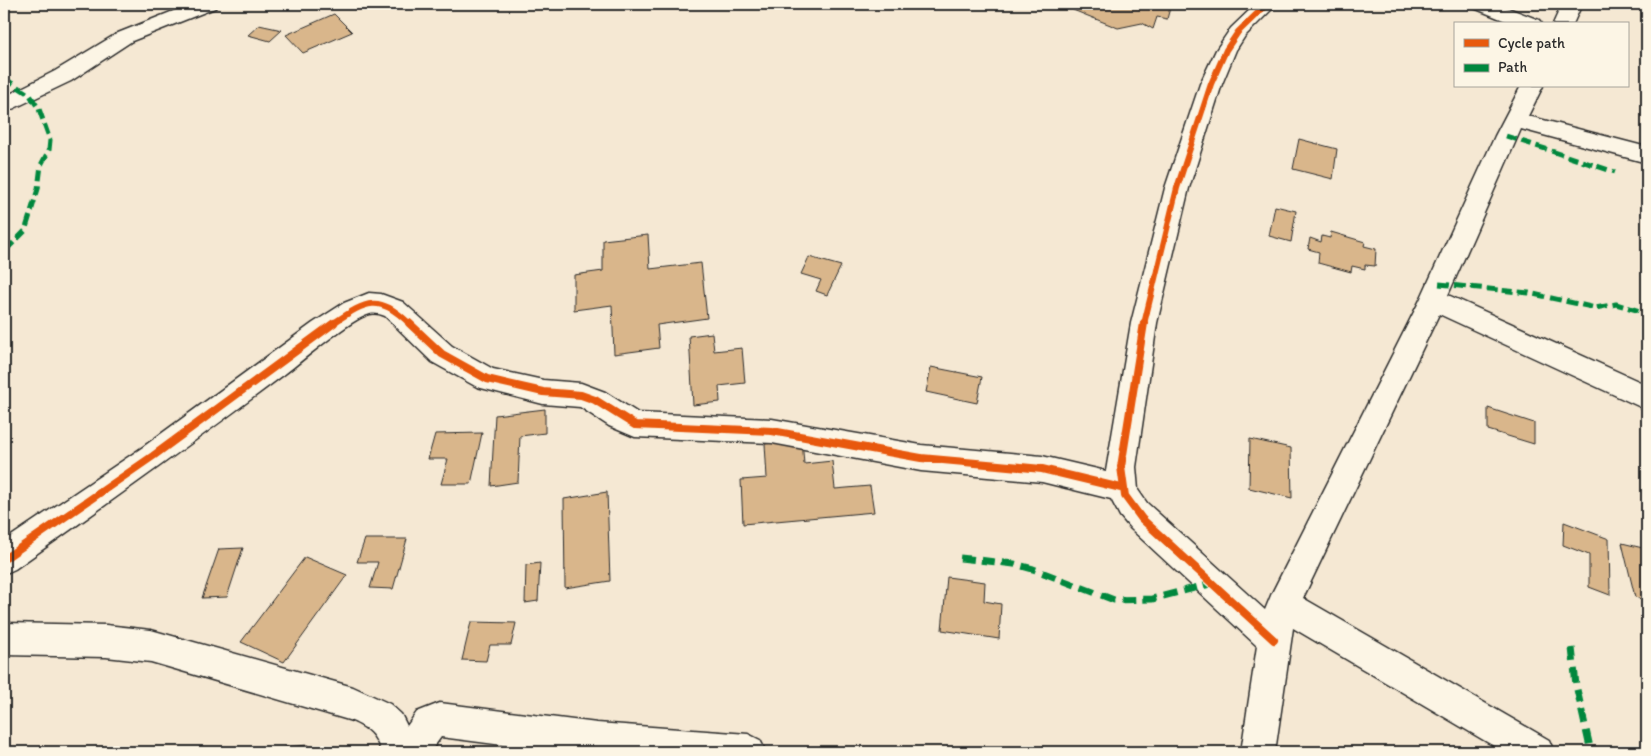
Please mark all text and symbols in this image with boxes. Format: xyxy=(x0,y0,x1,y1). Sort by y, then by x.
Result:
legend xyxy=(1454,22,1628,88)
text: Cycle path xyxy=(1498,34,1565,52)
text: Path xyxy=(1498,58,1527,76)

